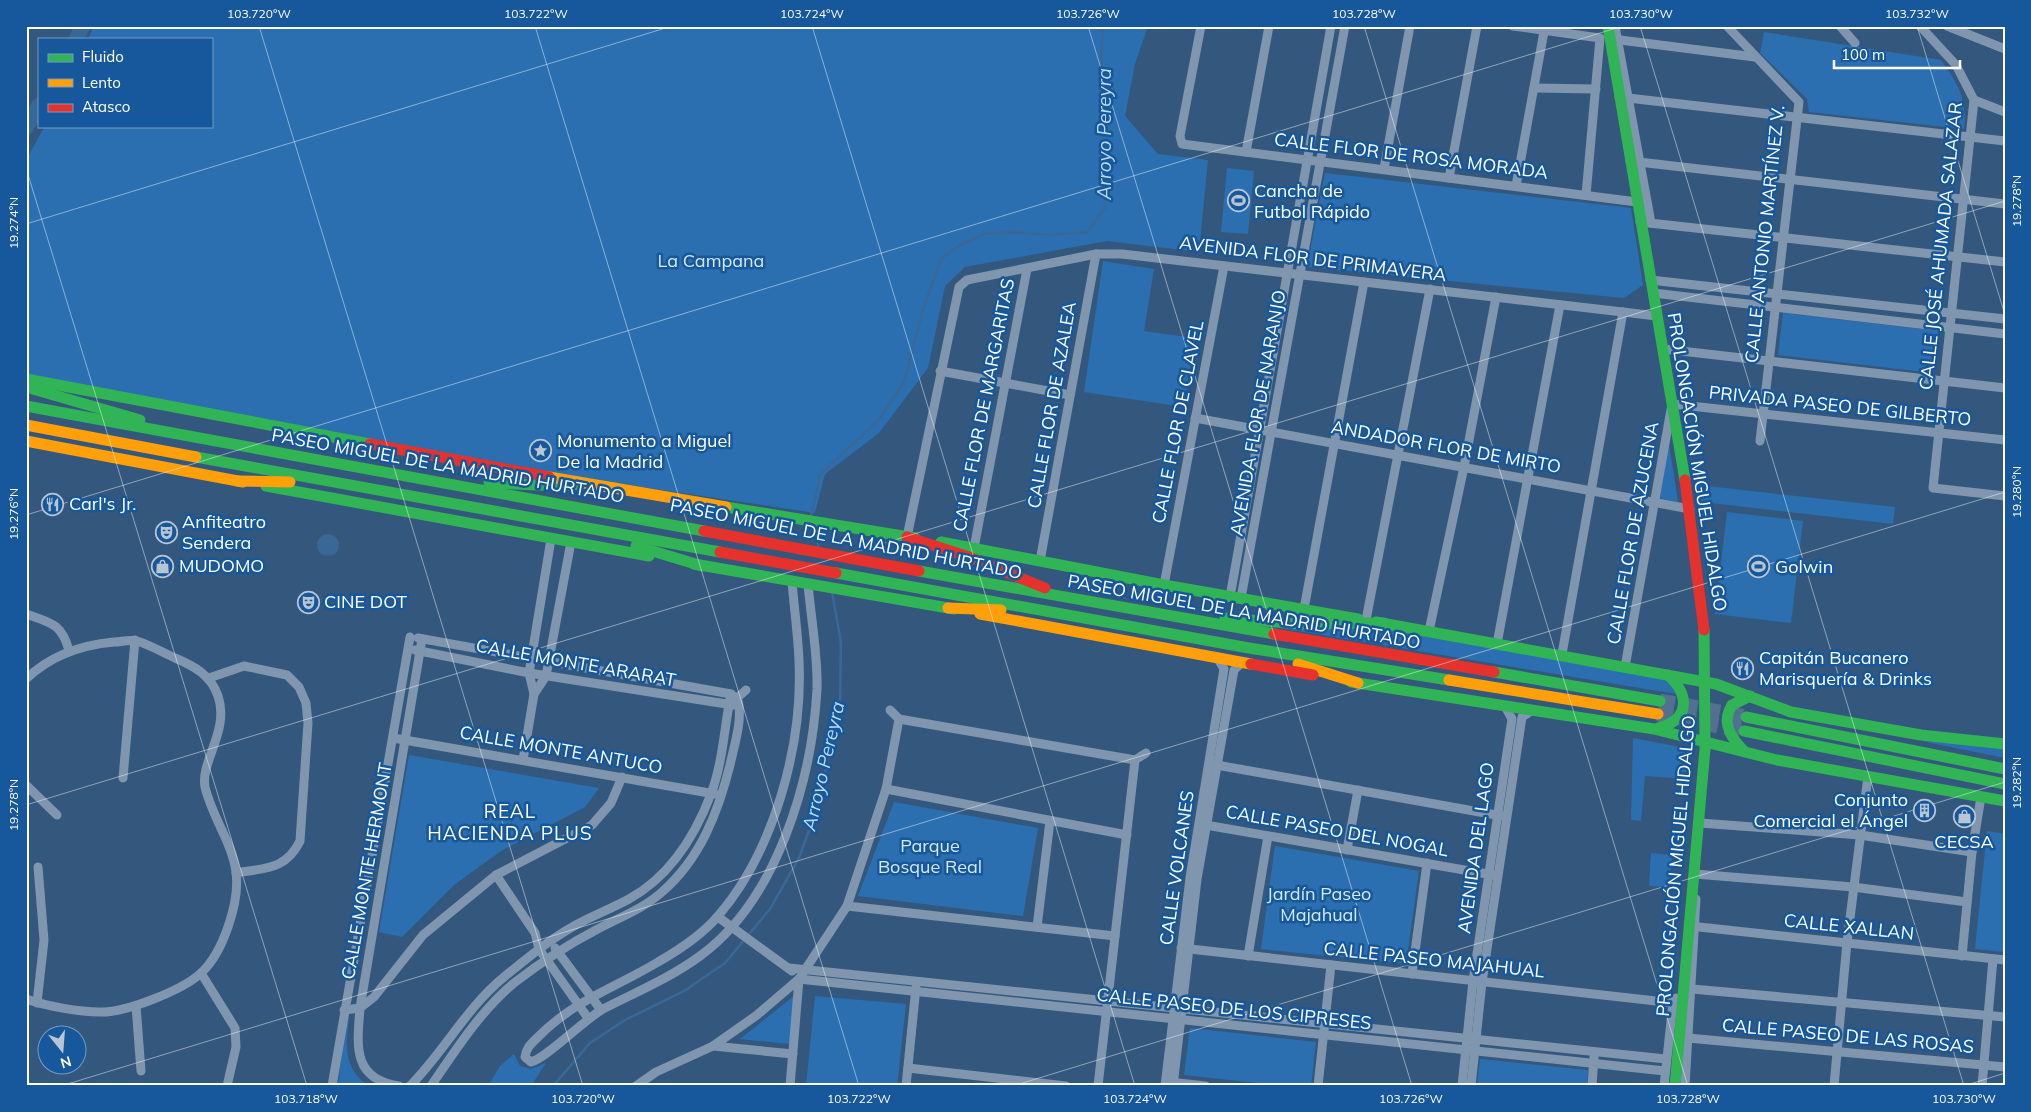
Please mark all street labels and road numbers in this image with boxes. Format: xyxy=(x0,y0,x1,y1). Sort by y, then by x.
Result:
street label: CALLE JOSÉ AHUMADA SALAZAR xyxy=(1914,101,1967,391)
street label: CALLE ANTONIO MARTÍNEZ V. xyxy=(1740,104,1789,364)
street label: CALLE FLOR DE ROSA MORADA xyxy=(1273,127,1549,184)
street label: AVENIDA FLOR DE PRIMAVERA xyxy=(1178,231,1448,286)
street label: CALLE FLOR DE MARGARITAS xyxy=(948,276,1019,534)
street label: AVENIDA FLOR DE NARANJO xyxy=(1225,288,1290,538)
street label: CALLE FLOR DE AZALEA xyxy=(1022,300,1081,510)
street label: PROLONGACIÓN MIGUEL HIDALGO xyxy=(1662,311,1732,613)
street label: CALLE FLOR DE CLAVEL xyxy=(1147,318,1208,525)
street label: PRIVADA PASEO DE GILBERTO xyxy=(1708,380,1973,431)
street label: ANDADOR FLOR DE MIRTO xyxy=(1329,415,1563,478)
street label: CALLE FLOR DE AZUCENA xyxy=(1602,420,1663,646)
street label: PASEO MIGUEL DE LA MADRID HURTADO xyxy=(270,423,626,508)
street label: PASEO MIGUEL DE LA MADRID HURTADO xyxy=(668,493,1024,584)
street label: PASEO MIGUEL DE LA MADRID HURTADO xyxy=(1066,569,1422,654)
street label: CALLE MONTE ARARAT xyxy=(474,634,678,691)
street label: PROLONGACIÓN MIGUEL HIDALGO xyxy=(1651,714,1700,1018)
street label: CALLE MONTE ANTUCO xyxy=(458,720,664,779)
street label: CALLE MONTE HERMONT xyxy=(336,761,397,981)
street label: AVENIDA DEL LAGO xyxy=(1452,761,1499,935)
street label: CALLE VOLCANES xyxy=(1154,789,1199,947)
street label: CALLE PASEO DEL NOGAL xyxy=(1224,800,1451,861)
street label: CALLE XALLAN xyxy=(1783,908,1915,945)
street label: CALLE PASEO MAJAHUAL xyxy=(1322,936,1546,983)
street label: CALLE PASEO DE LOS CIPRESES xyxy=(1096,983,1373,1034)
street label: CALLE PASEO DE LAS ROSAS xyxy=(1721,1013,1975,1058)

